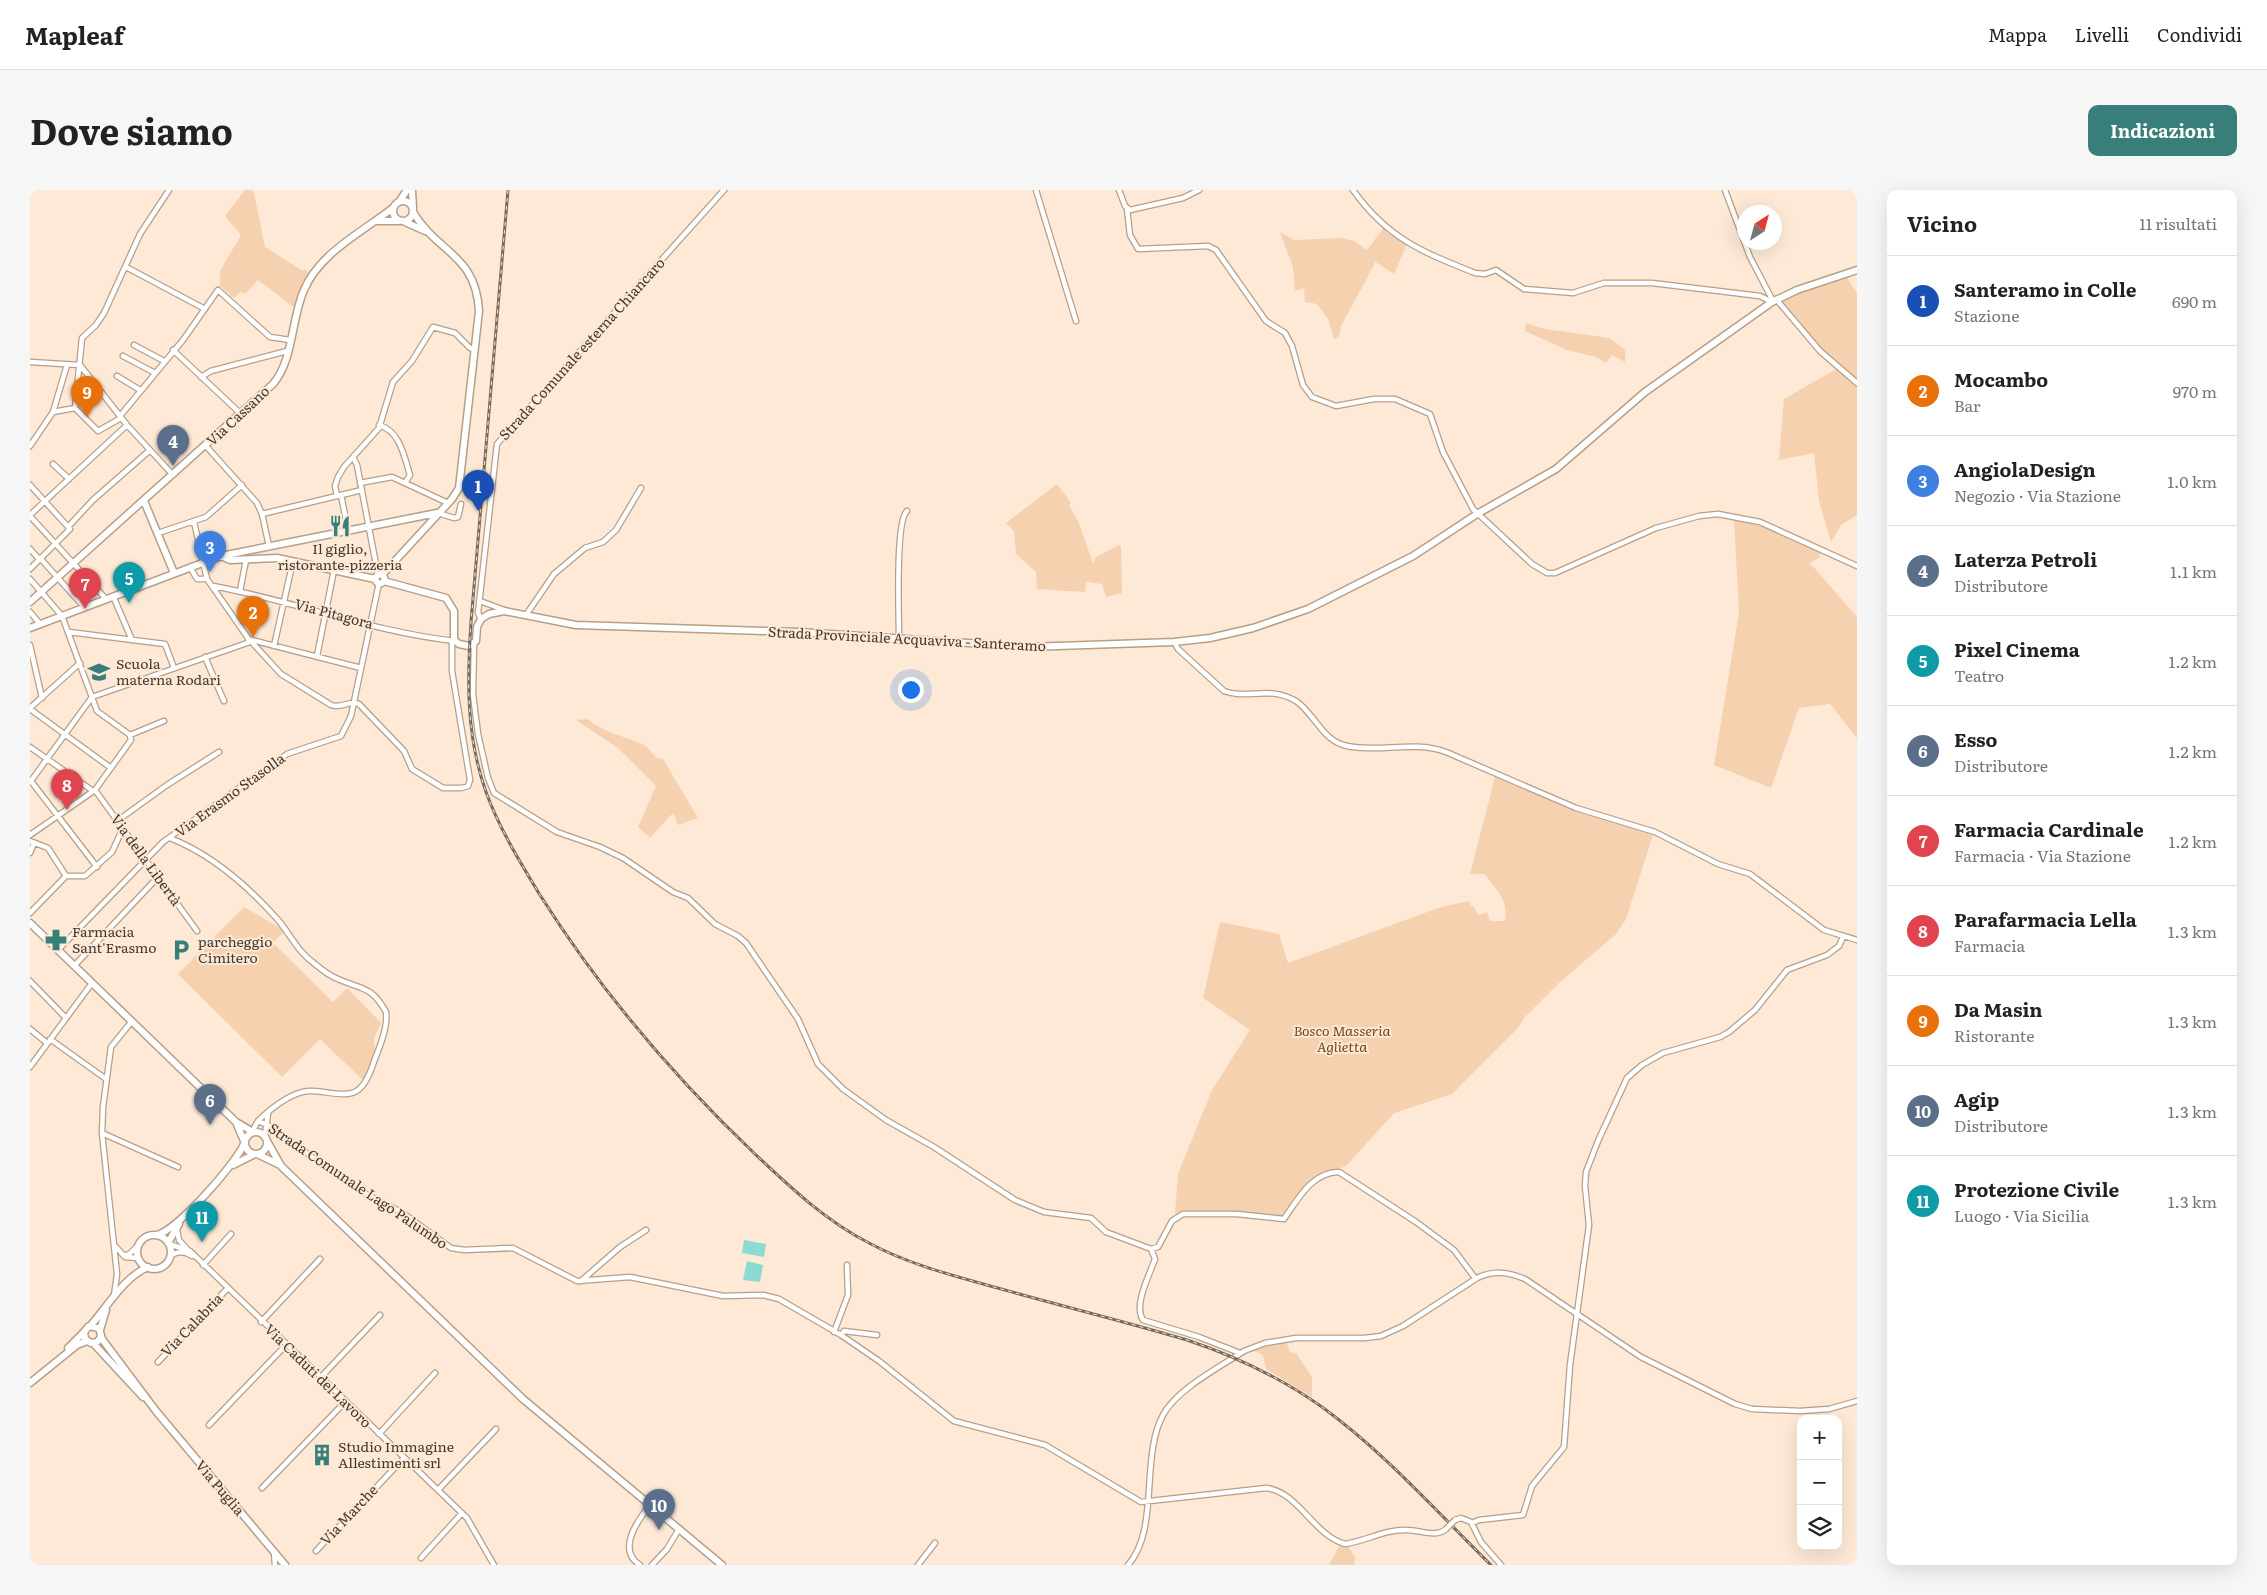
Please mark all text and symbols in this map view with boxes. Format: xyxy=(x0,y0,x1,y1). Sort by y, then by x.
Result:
text: Mapleaf xyxy=(25,17,124,52)
text: Mappa xyxy=(1988,21,2047,48)
text: Livelli xyxy=(2075,21,2129,48)
text: Condividi xyxy=(2157,21,2242,48)
text: Dove siamo xyxy=(30,104,233,156)
button: Indicazioni xyxy=(2088,105,2237,156)
north arrow xyxy=(1737,205,1782,250)
text: Vicino xyxy=(1907,207,1977,238)
text: 11 risultati xyxy=(2139,211,2217,235)
street label: Strada Comunale esterna Chiancaro xyxy=(494,253,669,444)
text: Santeramo in Colle xyxy=(1954,275,2137,303)
text: 1 xyxy=(1920,289,1926,313)
text: 690 m xyxy=(2172,289,2217,313)
text: Stazione xyxy=(1954,303,2019,327)
text: Mocambo xyxy=(1954,365,2048,393)
pin: 9 xyxy=(71,376,103,417)
text: 2 xyxy=(1919,379,1927,403)
text: 970 m xyxy=(2173,379,2217,403)
street label: Via Cassano xyxy=(201,381,273,450)
text: Bar xyxy=(1954,393,1981,417)
pin: 4 xyxy=(157,425,189,466)
text: AngiolaDesign xyxy=(1954,455,2096,483)
text: 3 xyxy=(1919,469,1927,493)
text: 1.0 km xyxy=(2168,469,2217,493)
pin: 1 xyxy=(462,470,494,511)
text: Negozio · Via Stazione xyxy=(1954,483,2121,507)
restaurant icon: Il giglio, ristorante-pizzeria xyxy=(327,513,353,539)
pin: 3 xyxy=(194,531,226,572)
place label: Il giglio, ristorante-pizzeria xyxy=(278,538,403,574)
text: Laterza Petroli xyxy=(1954,545,2097,573)
text: 4 xyxy=(1918,559,1928,583)
text: 1.1 km xyxy=(2170,559,2217,583)
pin: 5 xyxy=(113,562,145,603)
pin: 7 xyxy=(69,568,101,609)
text: Distributore xyxy=(1954,573,2048,597)
street label: Via Pitagora xyxy=(293,593,376,633)
pin: 2 xyxy=(237,596,269,637)
street label: Strada Provinciale Acquaviva - Santeramo xyxy=(768,621,1047,655)
text: Pixel Cinema xyxy=(1954,635,2080,663)
text: 5 xyxy=(1919,649,1927,673)
text: 1.2 km xyxy=(2169,649,2217,673)
place label: Scuola materna Rodari xyxy=(116,653,221,689)
school or university icon: Scuola materna Rodari xyxy=(86,659,112,685)
text: Teatro xyxy=(1954,663,2004,687)
your location xyxy=(898,677,924,703)
text: Esso xyxy=(1954,725,1997,753)
text: 6 xyxy=(1918,739,1928,763)
text: 1.2 km xyxy=(2169,739,2217,763)
street label: Via Erasmo Stasolla xyxy=(170,747,289,841)
text: Distributore xyxy=(1954,753,2048,777)
pin: 8 xyxy=(51,769,83,810)
street label: Via della Libertà xyxy=(107,809,187,910)
text: Farmacia Cardinale xyxy=(1954,815,2144,843)
text: 7 xyxy=(1919,829,1927,853)
text: 1.2 km xyxy=(2169,829,2217,853)
text: Farmacia · Via Stazione xyxy=(1954,843,2131,867)
text: Parafarmacia Lella xyxy=(1954,905,2137,933)
text: 8 xyxy=(1918,919,1928,943)
text: 1.3 km xyxy=(2168,919,2217,943)
place label: Farmacia Sant'Erasmo xyxy=(72,921,156,957)
pharmacy icon: Farmacia Sant'Erasmo xyxy=(43,927,69,953)
place label: parcheggio Cimitero xyxy=(198,931,272,967)
text: Farmacia xyxy=(1954,933,2025,957)
parking icon: parcheggio Cimitero xyxy=(168,937,194,963)
text: Da Masin xyxy=(1954,995,2043,1023)
text: 9 xyxy=(1918,1009,1928,1033)
text: 1.3 km xyxy=(2168,1009,2217,1033)
park label: Bosco Masseria Aglietta xyxy=(1293,1020,1391,1056)
text: Ristorante xyxy=(1954,1023,2034,1047)
pin: 6 xyxy=(194,1084,226,1125)
text: Agip xyxy=(1954,1085,1999,1113)
text: 10 xyxy=(1915,1099,1931,1123)
text: 1.3 km xyxy=(2168,1099,2217,1123)
text: Distributore xyxy=(1954,1113,2048,1137)
street label: Strada Comunale Lago Palumbo xyxy=(265,1118,452,1253)
text: Protezione Civile xyxy=(1954,1175,2119,1203)
text: 11 xyxy=(1916,1189,1930,1213)
text: 1.3 km xyxy=(2168,1189,2217,1213)
pin: 11 xyxy=(186,1201,218,1242)
text: Luogo · Via Sicilia xyxy=(1954,1203,2089,1227)
street label: Via Calabria xyxy=(156,1288,227,1361)
street label: Via Caduti del Lavoro xyxy=(261,1319,377,1432)
map controls xyxy=(1797,1415,1842,1550)
button: + xyxy=(1797,1415,1842,1460)
place label: Studio Immagine Allestimenti srl xyxy=(338,1436,454,1472)
building icon: Studio Immagine Allestimenti srl xyxy=(309,1442,335,1468)
street label: Via Puglia xyxy=(192,1455,250,1520)
button: − xyxy=(1797,1460,1842,1505)
street label: Via Marche xyxy=(315,1480,382,1549)
pin: 10 xyxy=(643,1489,675,1530)
button: layers xyxy=(1797,1505,1842,1550)

